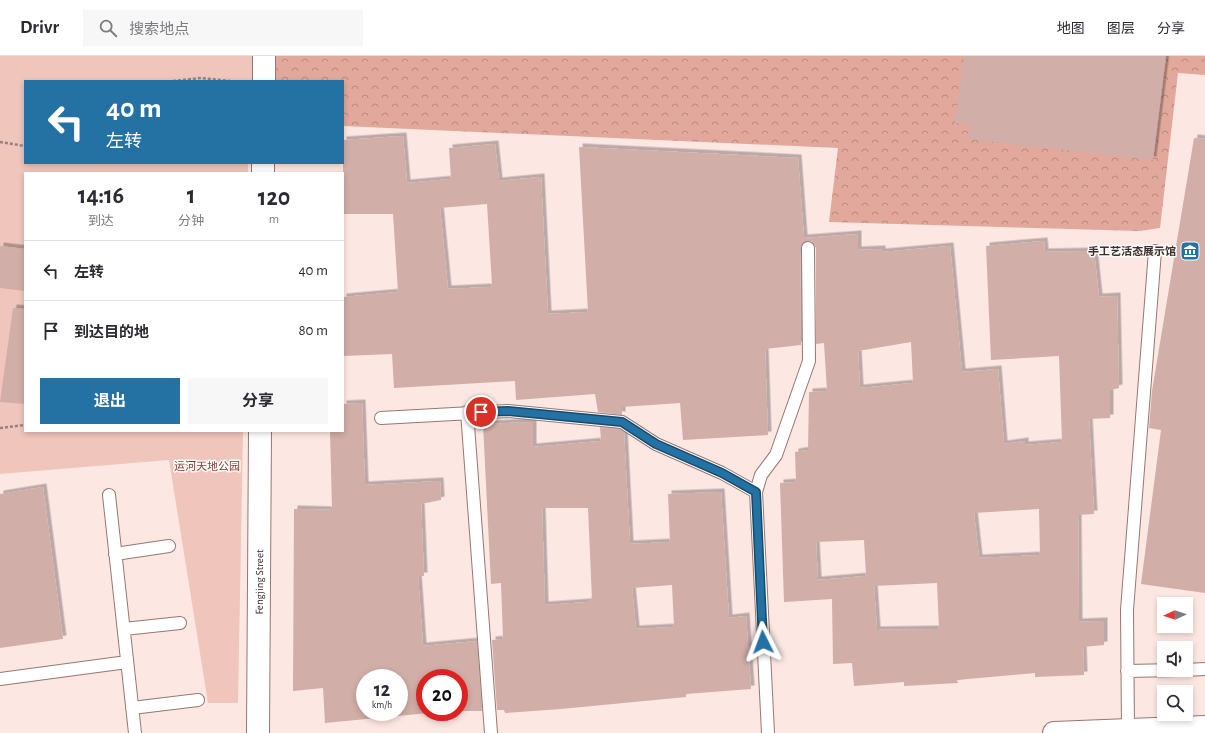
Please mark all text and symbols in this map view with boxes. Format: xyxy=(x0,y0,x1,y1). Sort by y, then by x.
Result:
search box xyxy=(83,10,363,46)
icon: search xyxy=(97,17,119,39)
text: Drivr xyxy=(20,18,59,37)
text: 搜索地点 xyxy=(129,22,189,37)
text: 地图 xyxy=(1057,22,1085,36)
text: 图层 xyxy=(1107,22,1135,36)
text: 分享 xyxy=(1157,22,1185,36)
text: 40 m xyxy=(106,95,162,123)
icon: left xyxy=(40,96,92,148)
text: 左转 xyxy=(106,133,142,151)
text: 14:16 xyxy=(78,184,124,208)
text: 1 xyxy=(187,184,195,208)
text: 120 xyxy=(258,186,290,210)
text: m xyxy=(269,213,279,226)
text: 到达 xyxy=(88,215,114,228)
text: 分钟 xyxy=(178,215,204,228)
museum icon: 手工艺活态展示馆 xyxy=(1179,240,1201,262)
place label: 手工艺活态展示馆 xyxy=(1088,245,1176,257)
icon: left xyxy=(40,260,62,282)
text: 40 m xyxy=(298,263,328,278)
text: 左转 xyxy=(74,265,104,280)
icon: arrive xyxy=(40,320,62,342)
text: 80 m xyxy=(298,323,328,338)
text: 到达目的地 xyxy=(74,325,149,340)
button: 退出 xyxy=(40,378,180,424)
button: 分享 xyxy=(188,378,328,424)
pin xyxy=(464,395,498,429)
icon: arrive xyxy=(470,401,492,423)
park label: 运河天地公园 xyxy=(174,460,240,472)
street label: Fengjing Street xyxy=(253,549,265,615)
north arrow xyxy=(1157,597,1193,633)
map controls xyxy=(1157,597,1193,721)
position arrow xyxy=(742,621,784,663)
button: sound xyxy=(1157,641,1193,677)
speed limit sign: 20 xyxy=(416,669,468,721)
text: 12 xyxy=(374,680,390,700)
button: search xyxy=(1157,685,1193,721)
text: km/h xyxy=(372,700,392,710)

